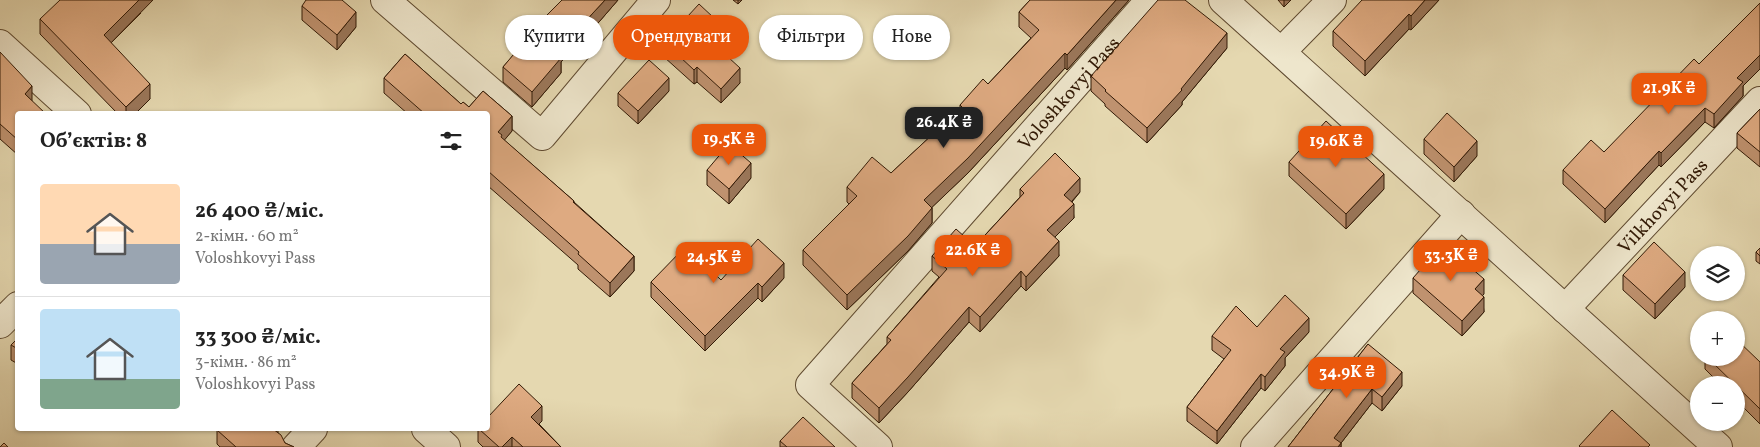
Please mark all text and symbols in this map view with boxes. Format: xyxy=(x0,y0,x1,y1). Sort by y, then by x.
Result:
chip: Купити xyxy=(505,15,603,60)
chip: Орендувати xyxy=(613,15,749,60)
chip: Фільтри xyxy=(759,15,863,60)
chip: Нове xyxy=(873,15,950,60)
street label: Voloshkovyi Pass xyxy=(1013,32,1127,156)
pin: 21.9K ₴ xyxy=(1623,72,1715,115)
text: 21.9K ₴ xyxy=(1643,78,1695,100)
pin: 26.4K ₴ xyxy=(898,106,990,149)
text: 26.4K ₴ xyxy=(916,112,972,134)
pin: 19.5K ₴ xyxy=(683,124,775,166)
pin: 19.6K ₴ xyxy=(1290,126,1382,168)
text: Об’єктів: 8 xyxy=(40,127,147,156)
icon: filters xyxy=(437,127,465,155)
text: 19.5K ₴ xyxy=(703,129,755,151)
text: 19.6K ₴ xyxy=(1309,131,1363,153)
street label: Vilkhovyi Pass xyxy=(1612,153,1715,260)
text: 26 400 ₴/міс. xyxy=(195,197,324,226)
icon: home xyxy=(80,204,140,264)
text: 2-кімн. · 60 m² xyxy=(195,226,299,248)
pin: 22.6K ₴ xyxy=(927,234,1019,277)
text: 22.6K ₴ xyxy=(946,240,1000,262)
pin: 33.3K ₴ xyxy=(1405,240,1497,282)
pin: 24.5K ₴ xyxy=(668,242,760,284)
text: 33.3K ₴ xyxy=(1424,245,1478,267)
map controls xyxy=(1690,246,1745,431)
button: layers xyxy=(1690,246,1745,301)
text: 24.5K ₴ xyxy=(687,247,741,269)
text: Voloshkovyi Pass xyxy=(195,248,315,270)
button: + xyxy=(1690,311,1745,366)
text: 33 300 ₴/міс. xyxy=(195,323,321,352)
icon: home xyxy=(80,329,140,389)
text: 3-кімн. · 86 m² xyxy=(195,352,297,374)
pin: 34.9K ₴ xyxy=(1301,356,1393,399)
text: 34.9K ₴ xyxy=(1319,362,1375,384)
text: Voloshkovyi Pass xyxy=(195,374,315,396)
button: − xyxy=(1690,376,1745,431)

